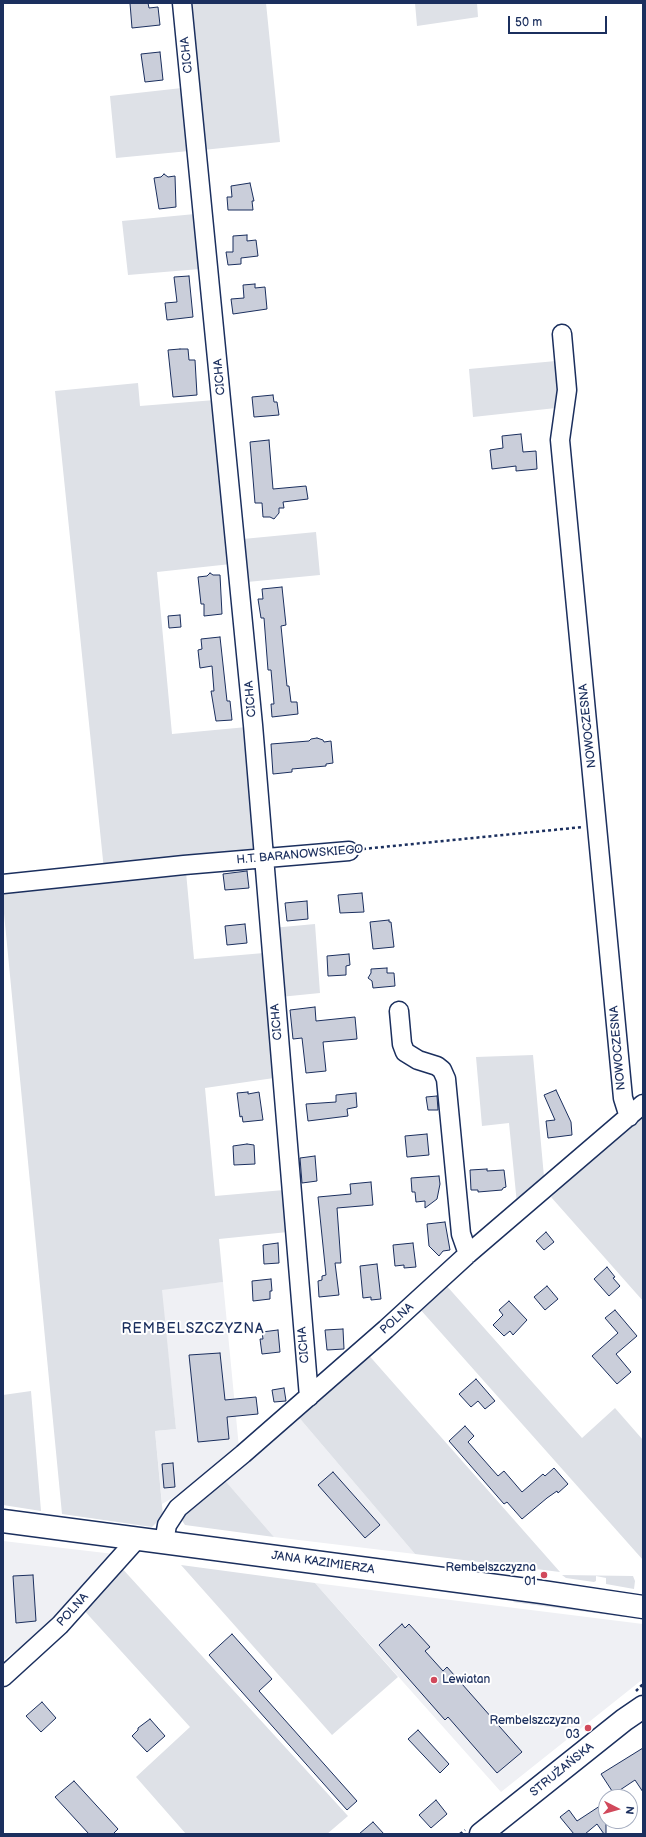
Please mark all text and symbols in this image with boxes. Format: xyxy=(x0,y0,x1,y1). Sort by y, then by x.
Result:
scale bar xyxy=(510,8,609,34)
text: 50 m xyxy=(515,15,542,30)
street label: CICHA xyxy=(178,36,196,74)
street label: CICHA xyxy=(211,358,229,396)
street label: CICHA xyxy=(242,680,260,718)
street label: NOWOCZESNA xyxy=(576,683,600,769)
street label: H.T. BARANOWSKIEGO xyxy=(236,842,364,868)
street label: CICHA xyxy=(268,1003,286,1041)
street label: NOWOCZESNA xyxy=(607,1005,629,1091)
street label: POLNA xyxy=(377,1300,417,1338)
district label: REMBELSZCZYZNA xyxy=(122,1321,264,1337)
street label: CICHA xyxy=(295,1326,313,1364)
street label: JANA KAZIMIERZA xyxy=(270,1549,376,1577)
place label: Rembelszczyzna 01 xyxy=(445,1561,536,1589)
marker: Rembelszczyzna 01 xyxy=(539,1570,549,1580)
street label: POLNA xyxy=(54,1590,92,1630)
place label: Lewiatan xyxy=(442,1673,490,1687)
marker: Lewiatan xyxy=(429,1675,439,1685)
place label: Rembelszczyzna 03 xyxy=(489,1714,580,1742)
marker: Rembelszczyzna 03 xyxy=(583,1723,593,1733)
street label: STRUŻAŃSKA xyxy=(527,1740,597,1800)
north arrow xyxy=(598,1789,638,1829)
text: N xyxy=(623,1805,636,1815)

